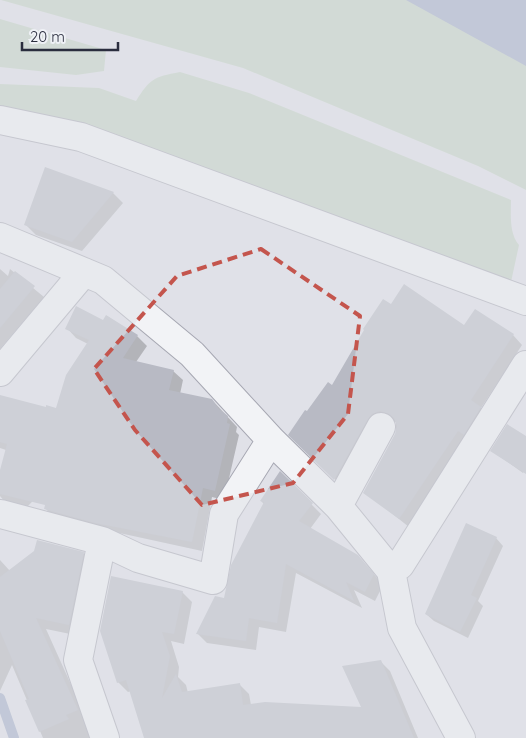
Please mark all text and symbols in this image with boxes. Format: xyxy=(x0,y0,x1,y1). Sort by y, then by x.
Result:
scale bar xyxy=(22,20,119,52)
text: 20 m xyxy=(30,27,65,46)

